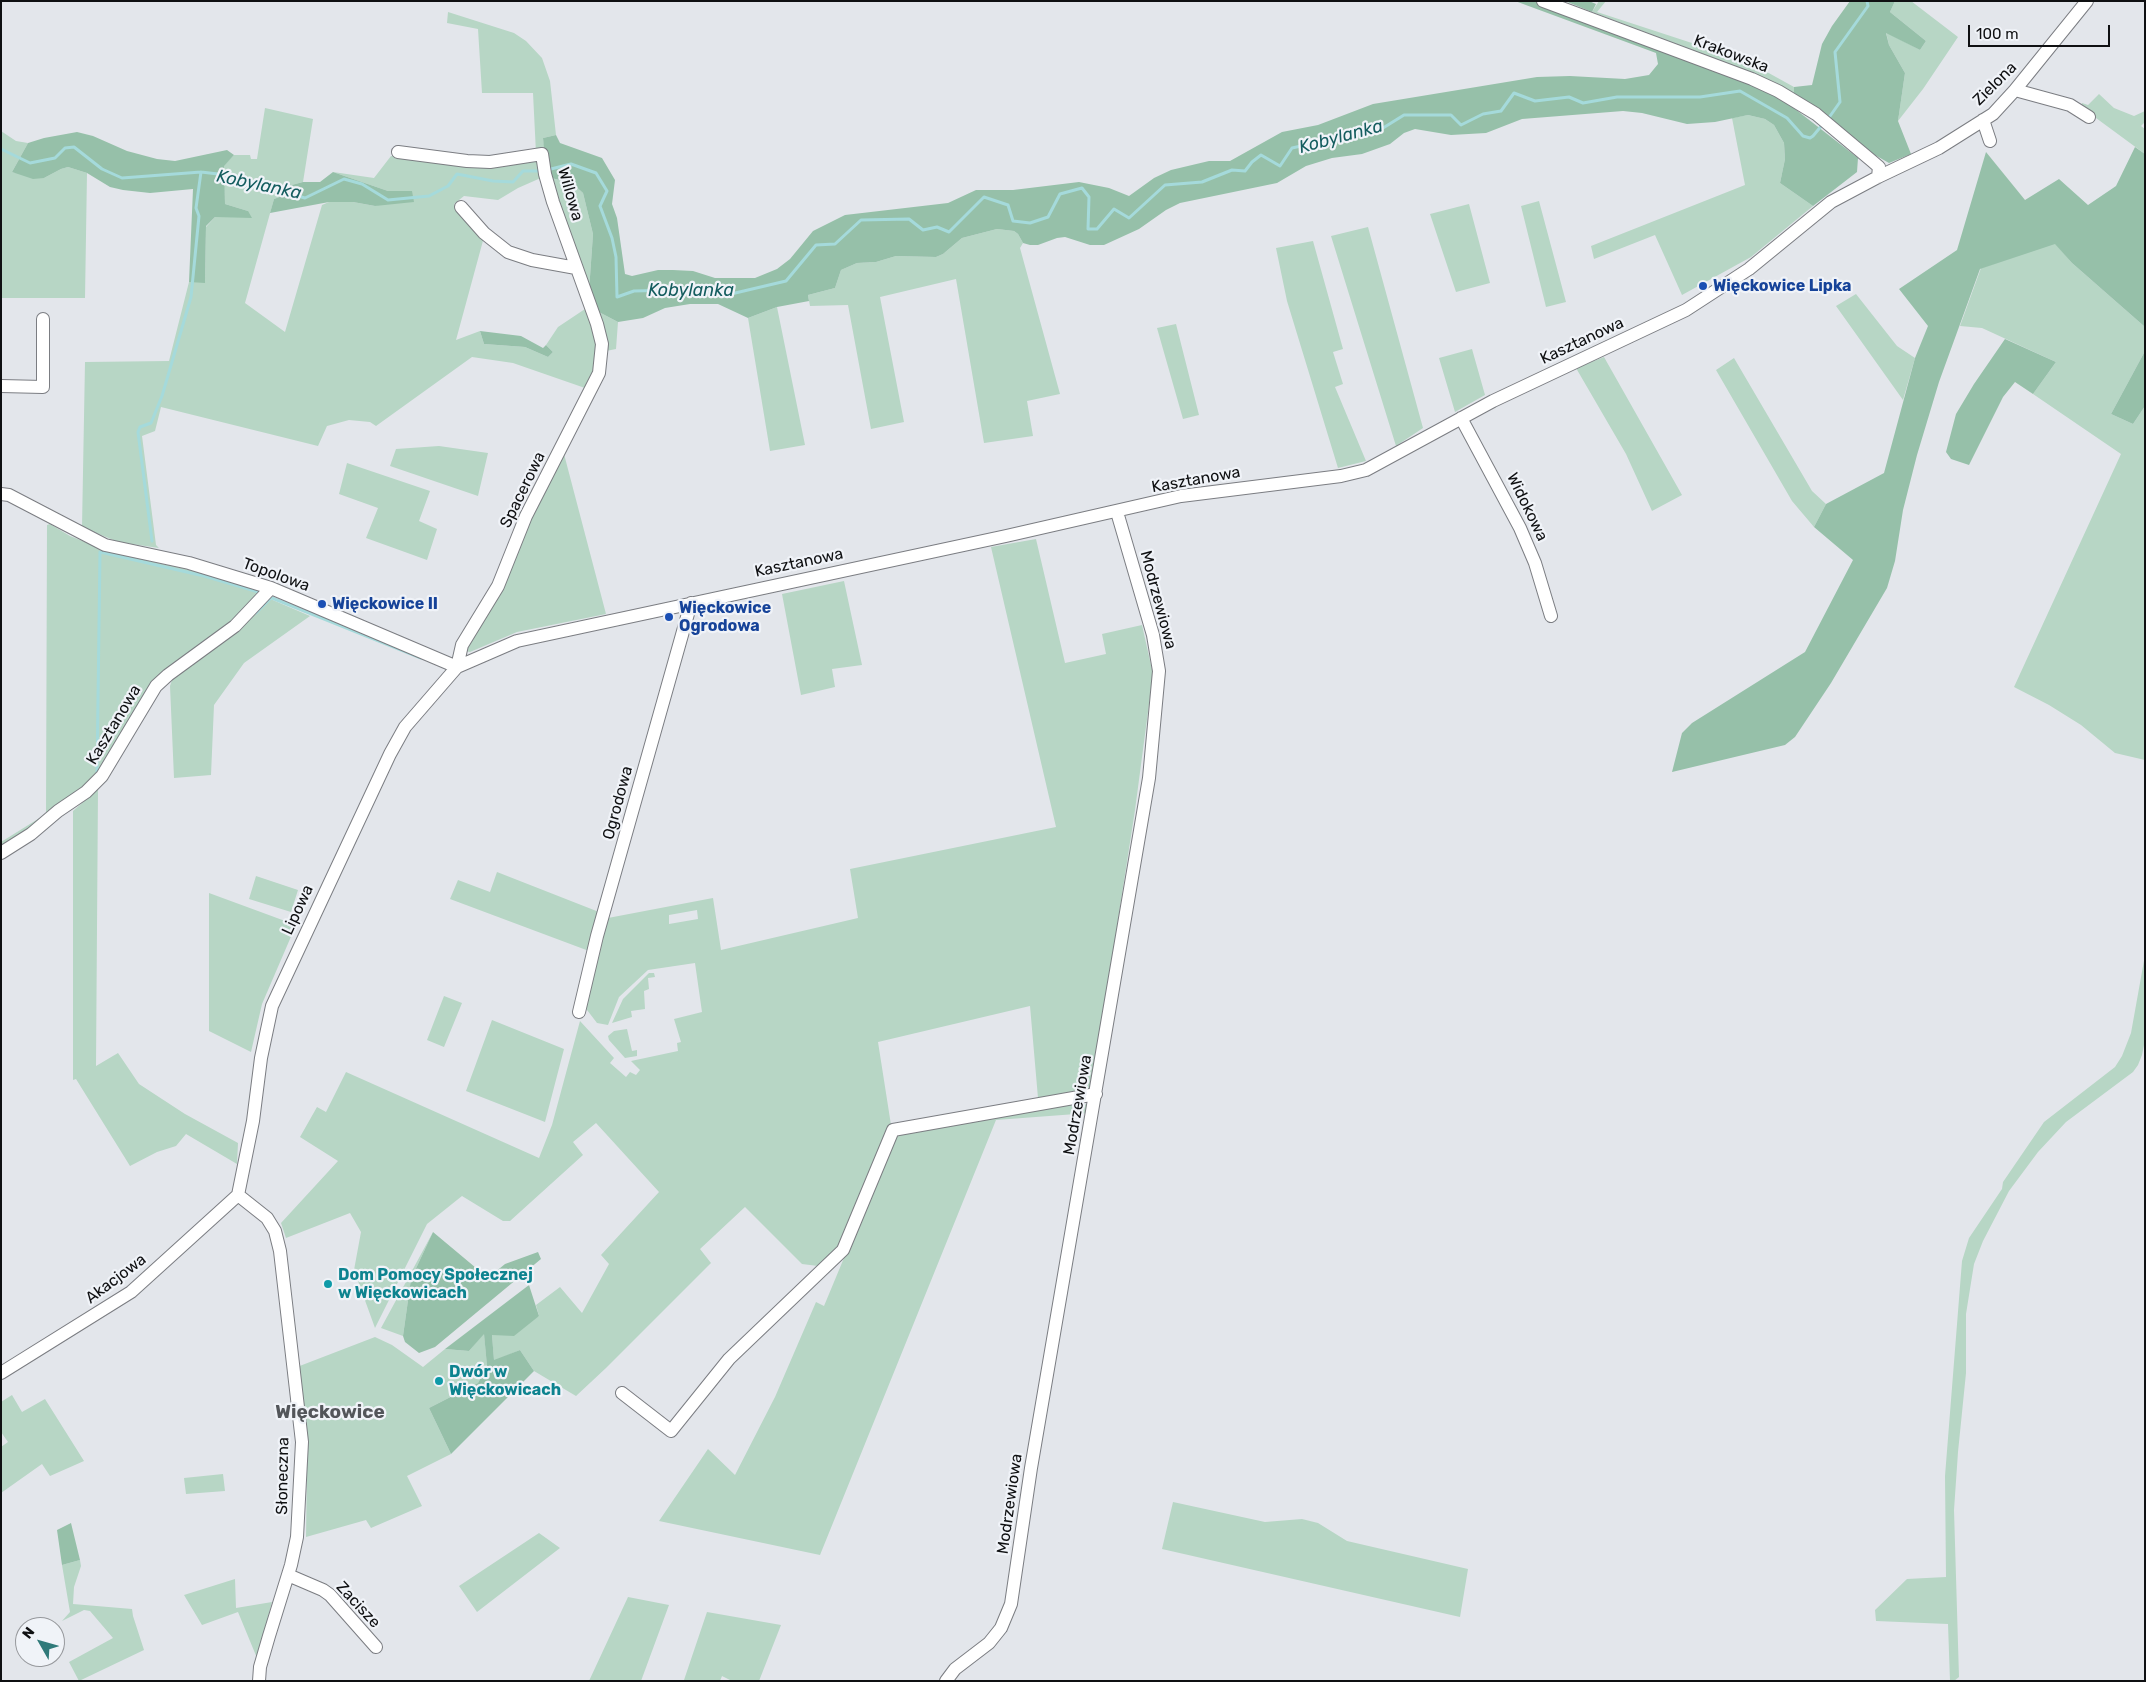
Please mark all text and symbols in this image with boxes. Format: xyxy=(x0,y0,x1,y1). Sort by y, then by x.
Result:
scale bar xyxy=(1971,15,2114,47)
text: 100 m xyxy=(1976,25,2018,43)
street label: Krakowska xyxy=(1691,31,1771,77)
street label: Zielona xyxy=(1969,58,2021,110)
water label: Kobylanka xyxy=(1297,115,1385,159)
water label: Kobylanka xyxy=(215,165,303,205)
street label: Willowa xyxy=(553,165,587,223)
place label: Więckowice Lipka xyxy=(1713,276,1852,296)
water label: Kobylanka xyxy=(648,280,734,302)
marker: Więckowice Lipka xyxy=(1697,280,1709,292)
street label: Kasztanowa xyxy=(1537,313,1627,369)
street label: Spacerowa xyxy=(496,449,550,531)
street label: Kasztanowa xyxy=(1150,463,1242,497)
street label: Widokowa xyxy=(1502,470,1552,544)
street label: Kasztanowa xyxy=(753,544,845,582)
street label: Modrzewiowa xyxy=(1136,549,1180,651)
street label: Topolowa xyxy=(240,554,312,596)
place label: Więckowice II xyxy=(332,594,438,614)
marker: Więckowice II xyxy=(316,598,328,610)
place label: Więckowice Ogrodowa xyxy=(679,598,771,636)
marker: Więckowice Ogrodowa xyxy=(663,611,675,623)
street label: Kasztanowa xyxy=(83,682,145,768)
street label: Ogrodowa xyxy=(599,764,637,842)
street label: Lipowa xyxy=(278,882,318,938)
street label: Modrzewiowa xyxy=(1060,1053,1096,1157)
street label: Akacjowa xyxy=(82,1250,150,1308)
place label: Dom Pomocy Społecznej w Więckowicach xyxy=(338,1265,533,1303)
marker: Dom Pomocy Społecznej w Więckowicach xyxy=(322,1278,334,1290)
place label: Dwór w Więckowicach xyxy=(449,1362,561,1400)
marker: Dwór w Więckowicach xyxy=(433,1375,445,1387)
district label: Więckowice xyxy=(275,1402,385,1424)
street label: Słoneczna xyxy=(273,1437,293,1515)
street label: Modrzewiowa xyxy=(993,1452,1027,1556)
street label: Zacisze xyxy=(332,1578,384,1632)
north arrow xyxy=(15,1617,65,1667)
text: N xyxy=(19,1624,38,1642)

